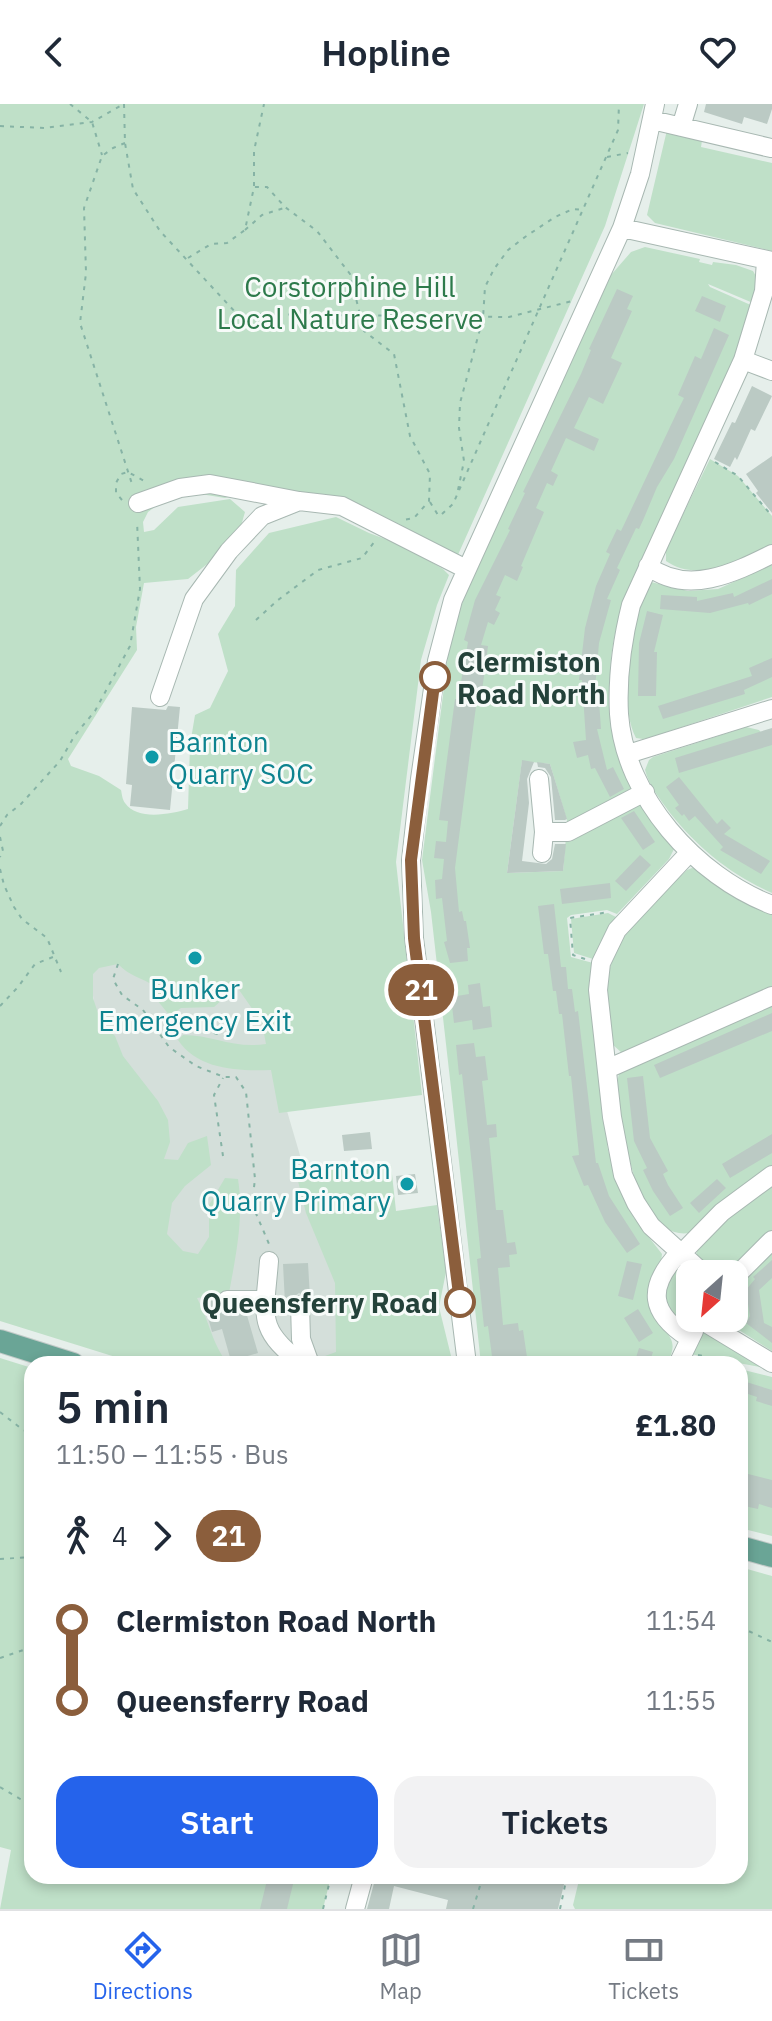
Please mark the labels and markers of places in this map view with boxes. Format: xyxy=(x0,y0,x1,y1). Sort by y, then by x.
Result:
place label: Clermiston Road North xyxy=(457,643,606,712)
marker: Clermiston Road North xyxy=(420,662,450,692)
place label: Barnton Quarry SOC xyxy=(168,723,314,792)
marker: Barnton Quarry SOC xyxy=(143,748,161,766)
marker: Bunker Emergency Exit xyxy=(186,949,204,967)
place label: Bunker Emergency Exit xyxy=(98,970,292,1039)
place label: Barnton Quarry Primary xyxy=(201,1150,391,1219)
marker: Barnton Quarry Primary xyxy=(398,1175,416,1193)
place label: Queensferry Road xyxy=(202,1284,438,1321)
marker: Queensferry Road xyxy=(445,1287,475,1317)

